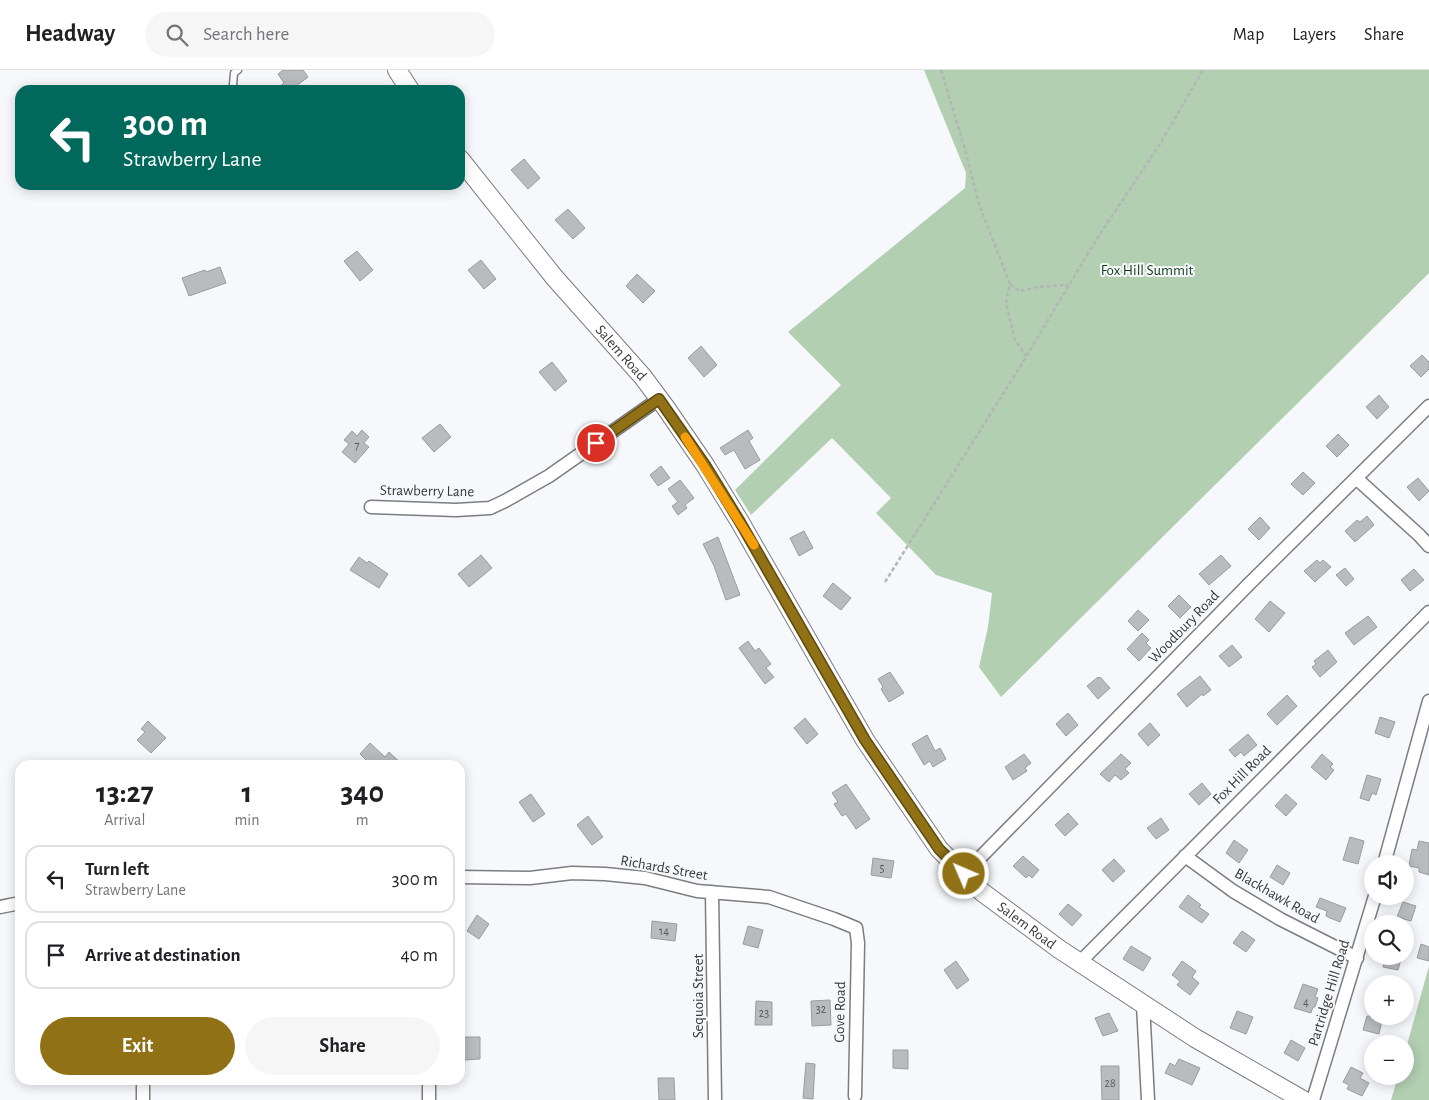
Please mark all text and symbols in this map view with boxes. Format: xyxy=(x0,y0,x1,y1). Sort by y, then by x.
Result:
search box xyxy=(145,12,495,57)
icon: search xyxy=(163,21,191,49)
text: Headway xyxy=(25,22,115,46)
text: Search here xyxy=(203,25,289,44)
text: Map xyxy=(1233,26,1264,44)
text: Layers xyxy=(1292,26,1336,44)
text: Share xyxy=(1364,26,1404,44)
icon: left xyxy=(40,105,105,170)
text: 300 m xyxy=(123,107,208,142)
text: Strawberry Lane xyxy=(123,148,262,170)
park label: Fox Hill Summit xyxy=(1101,263,1194,278)
street label: Salem Road xyxy=(593,322,650,383)
pin xyxy=(575,422,617,464)
icon: arrive xyxy=(582,429,610,457)
house number: 7 xyxy=(354,439,360,451)
street label: Strawberry Lane xyxy=(380,483,474,499)
street label: Woodbury Road xyxy=(1146,588,1222,666)
street label: Fox Hill Road xyxy=(1210,743,1274,807)
text: 13:27 xyxy=(96,778,154,808)
text: 1 xyxy=(242,778,252,808)
text: 340 xyxy=(340,778,384,808)
text: Arrival xyxy=(104,812,145,828)
text: min xyxy=(235,812,259,828)
text: m xyxy=(356,812,369,828)
position arrow xyxy=(937,847,989,899)
street label: Richards Street xyxy=(619,853,709,883)
map controls xyxy=(1364,855,1414,1085)
button: sound xyxy=(1364,855,1414,905)
text: Turn left xyxy=(85,860,149,879)
house number: 5 xyxy=(879,862,885,874)
icon: left xyxy=(42,865,70,893)
street label: Blackhawk Road xyxy=(1232,866,1322,926)
text: 300 m xyxy=(392,870,438,889)
text: Strawberry Lane xyxy=(85,882,186,898)
street label: Salem Road xyxy=(995,899,1059,952)
button: search xyxy=(1364,915,1414,965)
house number: 14 xyxy=(659,925,669,937)
street label: Partridge Hill Road xyxy=(1306,938,1352,1048)
icon: arrive xyxy=(42,941,70,969)
text: Arrive at destination xyxy=(85,946,241,965)
text: 40 m xyxy=(400,946,438,965)
street label: Sequoia Street xyxy=(691,953,706,1038)
button: + xyxy=(1364,975,1414,1025)
street label: Gove Road xyxy=(832,981,848,1043)
house number: 4 xyxy=(1303,996,1309,1008)
house number: 32 xyxy=(816,1003,827,1015)
house number: 23 xyxy=(759,1007,769,1019)
button: Exit xyxy=(40,1017,235,1075)
button: Share xyxy=(245,1017,440,1075)
button: − xyxy=(1364,1035,1414,1085)
house number: 28 xyxy=(1104,1077,1116,1089)

